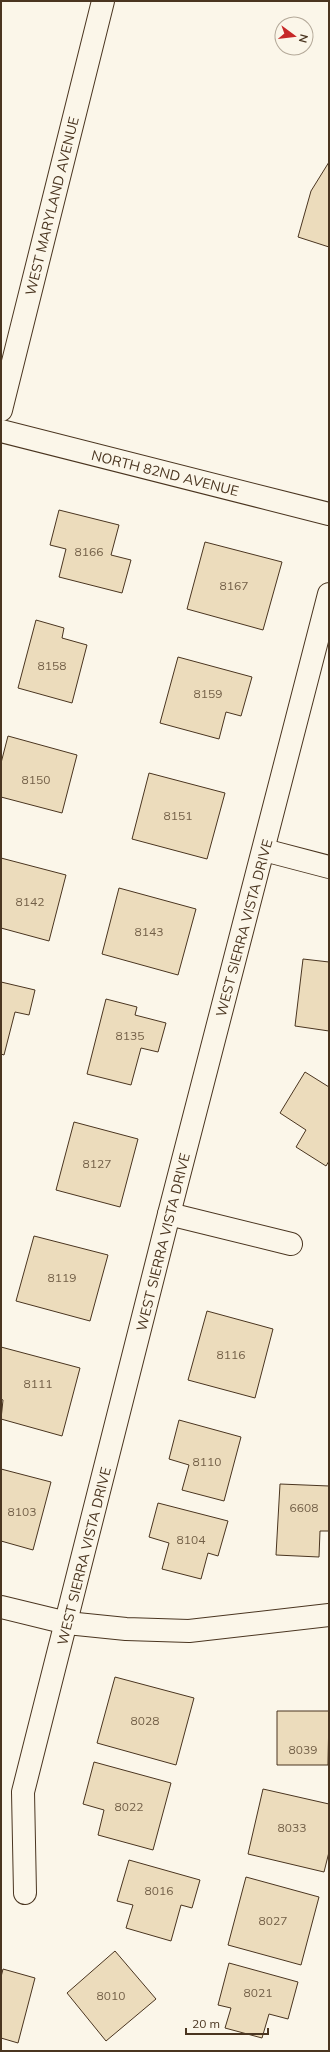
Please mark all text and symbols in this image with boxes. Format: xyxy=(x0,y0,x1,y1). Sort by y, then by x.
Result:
north arrow xyxy=(274,16,314,56)
text: N xyxy=(296,33,311,44)
street label: WEST MARYLAND AVENUE xyxy=(21,115,83,297)
street label: NORTH 82ND AVENUE xyxy=(89,446,241,500)
house number: 8166 xyxy=(75,544,103,559)
house number: 8167 xyxy=(220,578,248,593)
house number: 8158 xyxy=(38,658,66,673)
house number: 8159 xyxy=(194,686,222,701)
house number: 8150 xyxy=(22,772,50,787)
house number: 8151 xyxy=(164,808,192,823)
street label: WEST SIERRA VISTA DRIVE xyxy=(212,837,276,1019)
house number: 8142 xyxy=(16,894,44,909)
house number: 8143 xyxy=(135,924,163,939)
house number: 8135 xyxy=(116,1028,144,1043)
street label: WEST SIERRA VISTA DRIVE xyxy=(132,1151,194,1333)
house number: 8127 xyxy=(83,1156,111,1171)
house number: 8119 xyxy=(48,1270,76,1285)
house number: 8116 xyxy=(217,1347,245,1362)
house number: 8111 xyxy=(24,1376,52,1391)
house number: 8110 xyxy=(193,1454,221,1469)
street label: WEST SIERRA VISTA DRIVE xyxy=(53,1465,115,1647)
house number: 6608 xyxy=(290,1500,318,1515)
house number: 8103 xyxy=(8,1504,36,1519)
house number: 8104 xyxy=(177,1532,205,1547)
house number: 8028 xyxy=(131,1713,159,1728)
house number: 8039 xyxy=(289,1742,317,1757)
house number: 8022 xyxy=(115,1799,143,1814)
house number: 8033 xyxy=(278,1820,306,1835)
house number: 8016 xyxy=(145,1883,173,1898)
house number: 8027 xyxy=(259,1913,287,1928)
house number: 8021 xyxy=(244,1985,272,2000)
house number: 8010 xyxy=(97,1988,125,2003)
scale bar xyxy=(186,2010,268,2036)
text: 20 m xyxy=(192,2016,220,2031)

